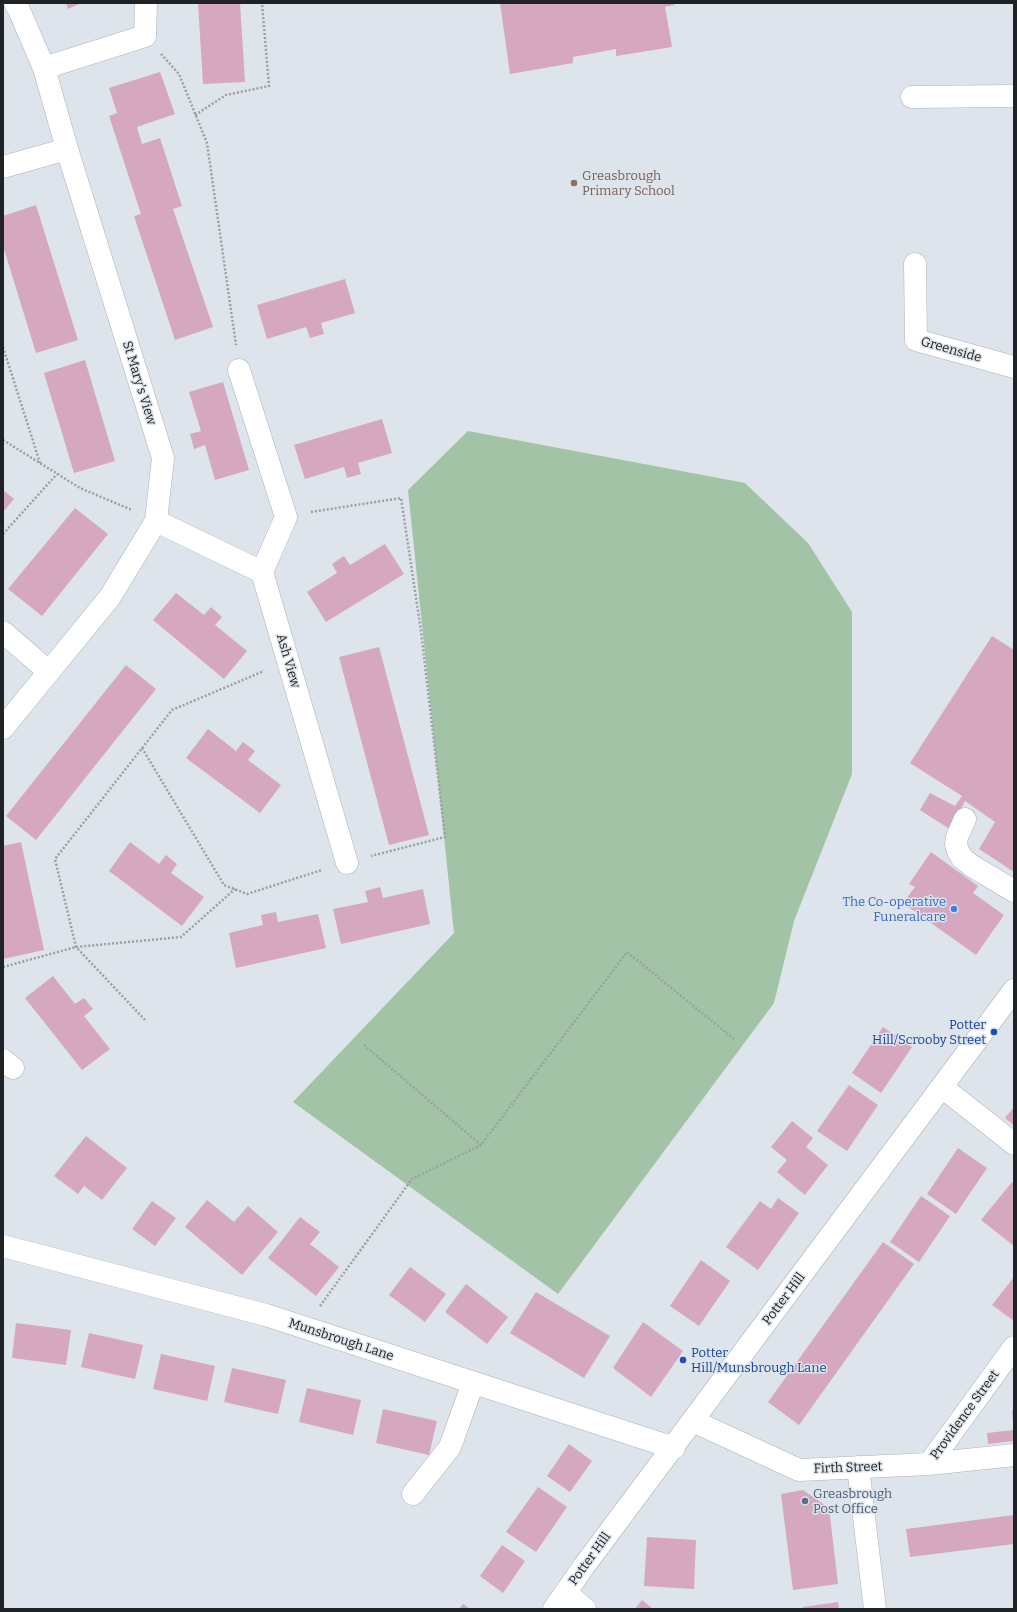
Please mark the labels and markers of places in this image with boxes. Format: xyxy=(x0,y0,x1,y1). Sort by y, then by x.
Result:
place label: Greasbrough Primary School xyxy=(582,168,675,199)
marker: Greasbrough Primary School xyxy=(569,178,579,188)
place label: The Co-operative Funeralcare xyxy=(842,894,946,925)
marker: The Co-operative Funeralcare xyxy=(949,904,959,914)
place label: Potter Hill/Scrooby Street xyxy=(872,1017,986,1048)
marker: Potter Hill/Scrooby Street xyxy=(989,1027,999,1037)
place label: Potter Hill/Munsbrough Lane xyxy=(691,1345,827,1376)
marker: Potter Hill/Munsbrough Lane xyxy=(678,1355,688,1365)
place label: Greasbrough Post Office xyxy=(813,1486,892,1517)
marker: Greasbrough Post Office xyxy=(800,1496,810,1506)

